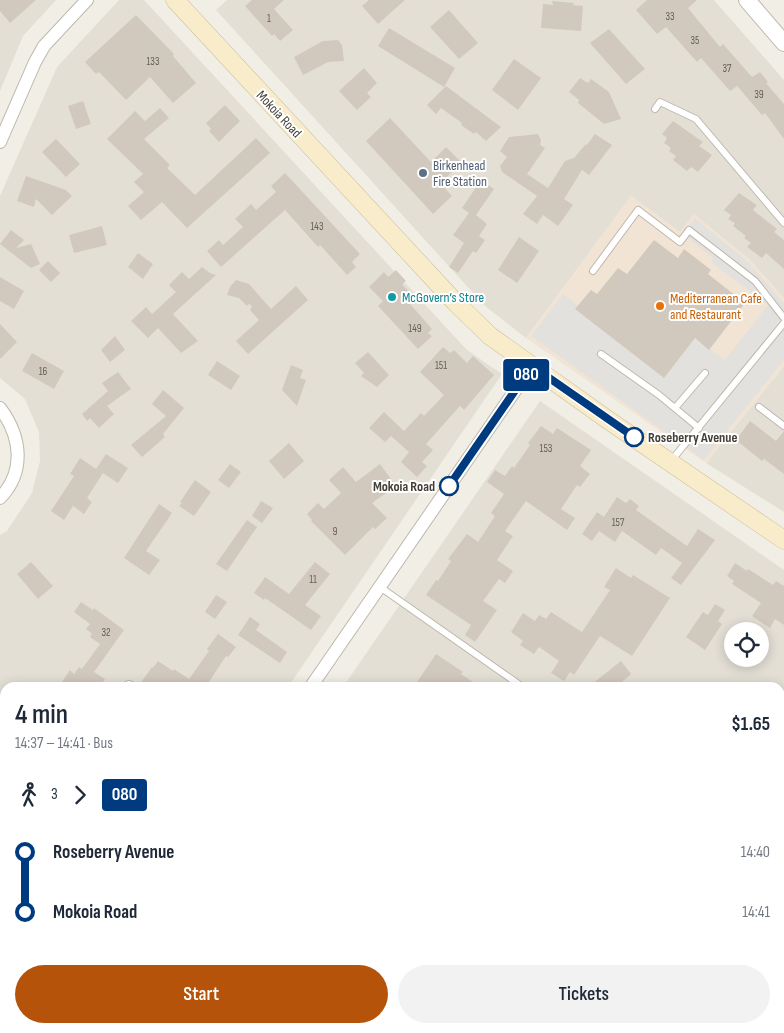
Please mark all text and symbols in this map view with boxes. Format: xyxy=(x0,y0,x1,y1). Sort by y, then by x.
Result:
house number: 33 xyxy=(665,10,675,23)
house number: 1 xyxy=(267,12,271,25)
house number: 35 xyxy=(690,34,700,47)
house number: 133 xyxy=(146,55,160,68)
house number: 37 xyxy=(722,62,732,75)
street label: Mokoia Road xyxy=(253,87,305,141)
house number: 39 xyxy=(754,88,764,101)
place label: Birkenhead Fire Station xyxy=(433,157,487,190)
marker: Birkenhead Fire Station xyxy=(417,167,429,179)
house number: 143 xyxy=(310,220,324,233)
place label: McGovern’s Store xyxy=(402,289,484,306)
place label: Mediterranean Cafe and Restaurant xyxy=(670,290,762,323)
marker: McGovern’s Store xyxy=(386,291,398,303)
marker: Mediterranean Cafe and Restaurant xyxy=(654,300,666,312)
house number: 149 xyxy=(408,322,422,335)
house number: 151 xyxy=(435,359,447,372)
line badge: 080 xyxy=(497,359,555,391)
text: 080 xyxy=(513,364,539,385)
house number: 16 xyxy=(39,365,48,378)
marker: Roseberry Avenue xyxy=(624,427,644,447)
place label: Roseberry Avenue xyxy=(648,429,737,446)
house number: 153 xyxy=(540,442,553,455)
marker: Mokoia Road xyxy=(439,476,459,496)
place label: Mokoia Road xyxy=(373,478,435,495)
house number: 157 xyxy=(612,516,625,529)
house number: 9 xyxy=(333,525,338,538)
house number: 11 xyxy=(309,573,317,586)
map controls xyxy=(724,622,769,667)
button: locate xyxy=(724,622,769,667)
house number: 32 xyxy=(101,626,111,639)
text: 4 min xyxy=(15,698,68,731)
text: $1.65 xyxy=(731,713,770,736)
text: 14:37 – 14:41 · Bus xyxy=(15,734,113,753)
icon: walk xyxy=(15,781,43,809)
icon: forward xyxy=(66,781,94,809)
text: 080 xyxy=(112,784,137,805)
text: 3 xyxy=(51,785,58,804)
text: Roseberry Avenue xyxy=(53,841,174,864)
text: 14:40 xyxy=(741,843,770,862)
text: Mokoia Road xyxy=(53,901,137,924)
text: 14:41 xyxy=(742,903,770,922)
button: Start xyxy=(15,965,388,1023)
button: Tickets xyxy=(398,965,770,1023)

